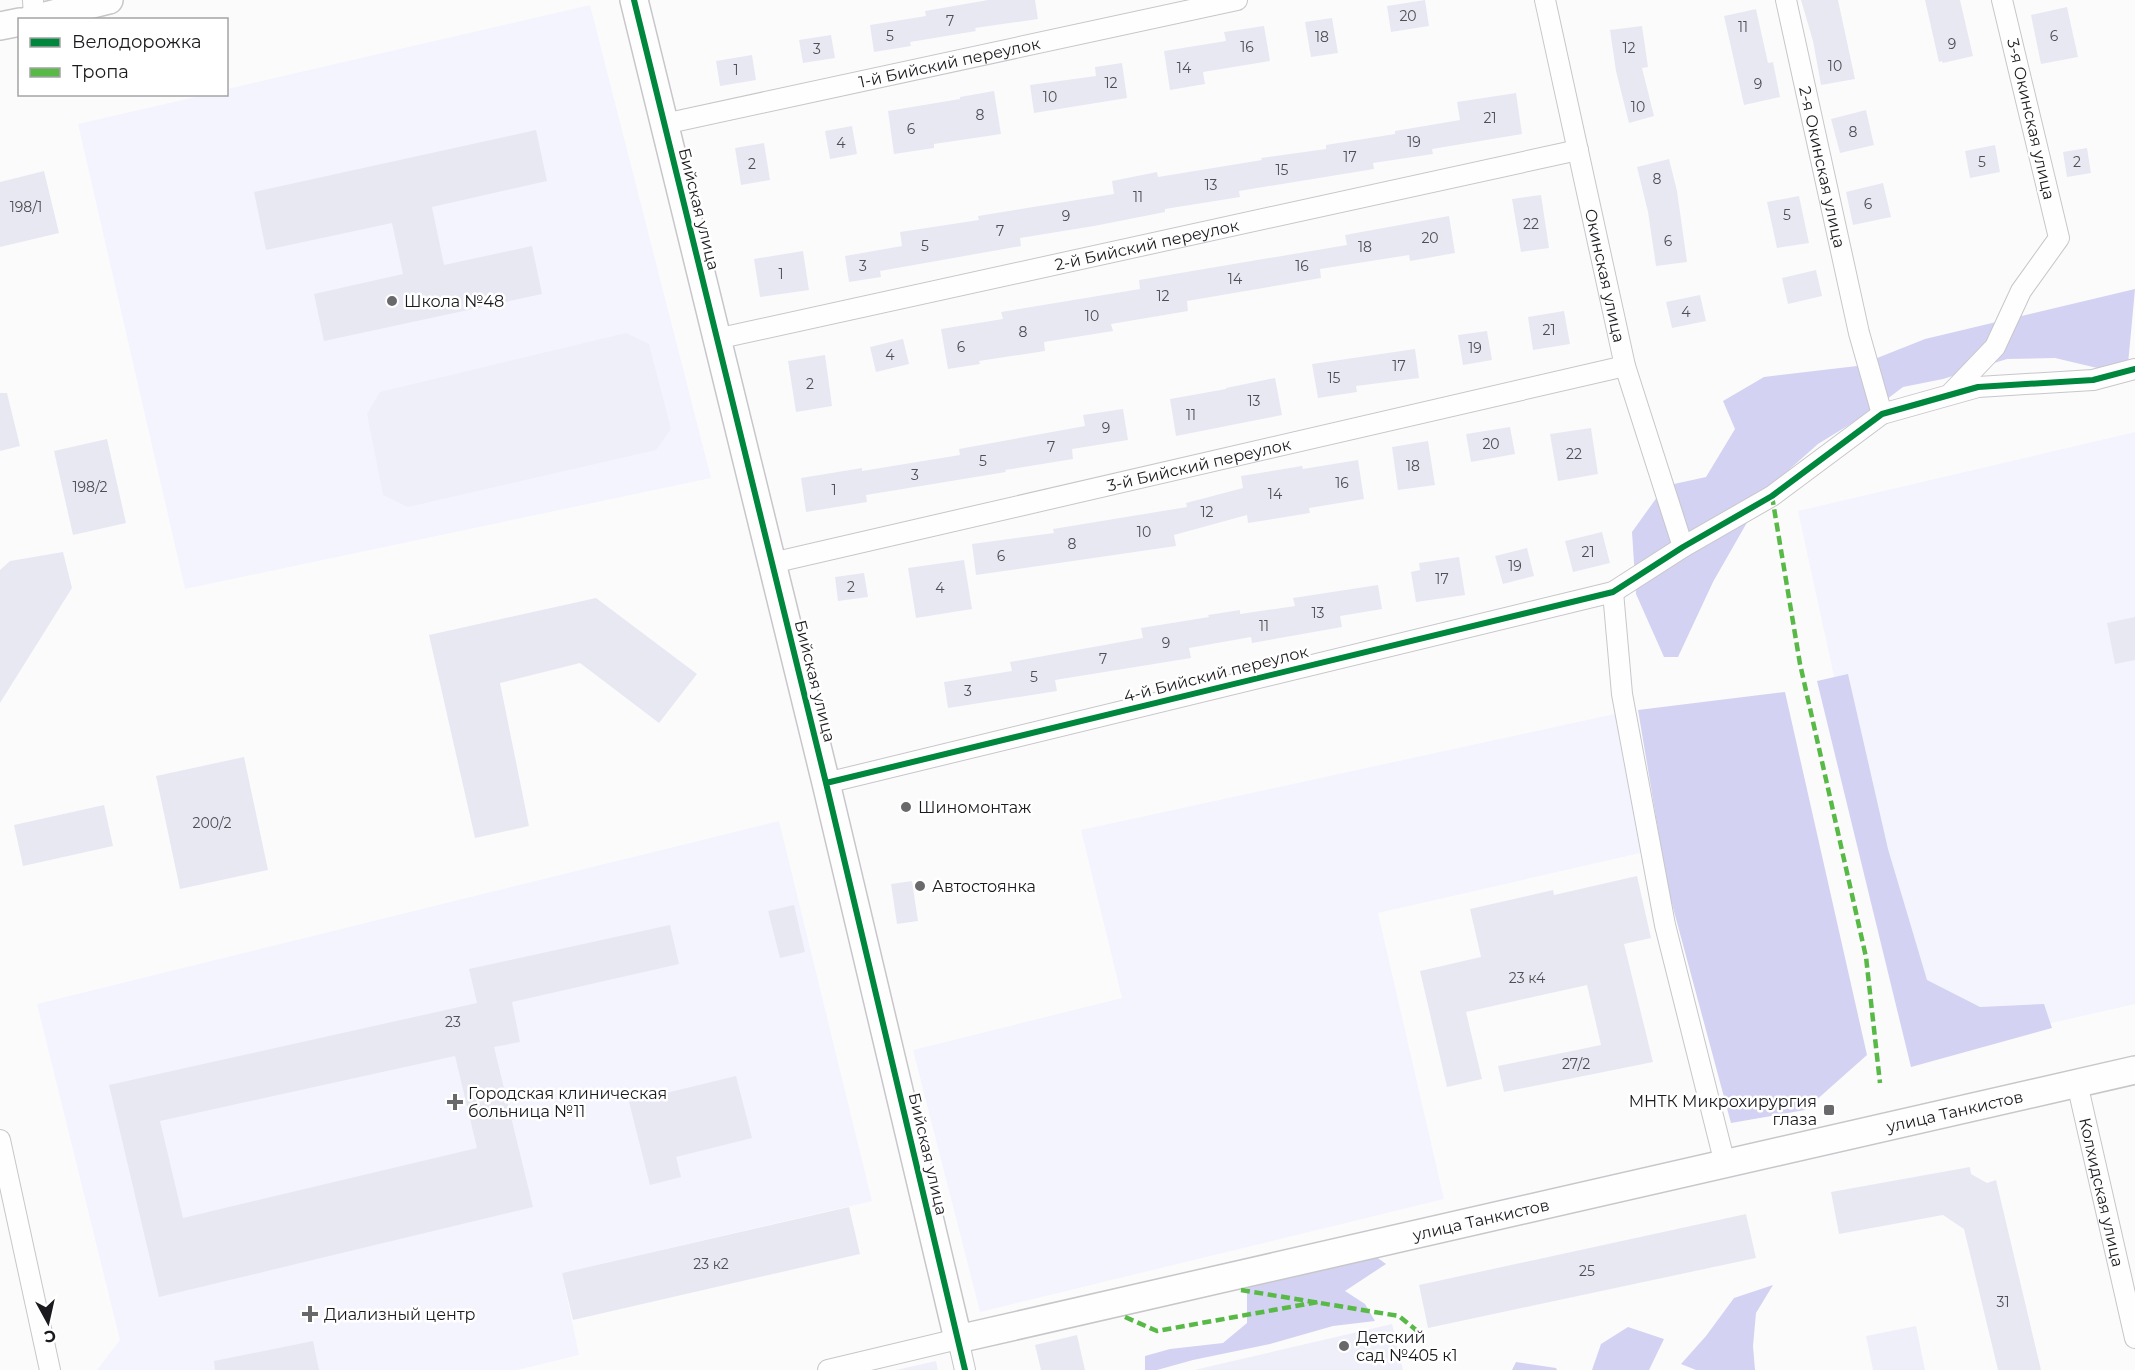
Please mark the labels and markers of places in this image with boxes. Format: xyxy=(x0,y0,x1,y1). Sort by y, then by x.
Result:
place label: Школа №48 xyxy=(404,292,504,311)
marker: Школа №48 xyxy=(385,294,399,308)
place label: Шиномонтаж xyxy=(918,798,1031,817)
marker: Шиномонтаж xyxy=(899,800,913,814)
place label: Автостоянка xyxy=(932,877,1036,896)
marker: Автостоянка xyxy=(913,879,927,893)
place label: Городская клиническая больница №11 xyxy=(468,1084,667,1121)
place label: МНТК Микрохирургия глаза xyxy=(1629,1092,1817,1129)
marker: Городская клиническая больница №11 xyxy=(446,1093,464,1111)
marker: МНТК Микрохирургия глаза xyxy=(1822,1103,1836,1117)
marker: Диализный центр xyxy=(301,1305,319,1323)
place label: Диализный центр xyxy=(324,1305,475,1324)
place label: Детский сад №405 к1 xyxy=(1356,1328,1458,1365)
marker: Детский сад №405 к1 xyxy=(1337,1339,1351,1353)

